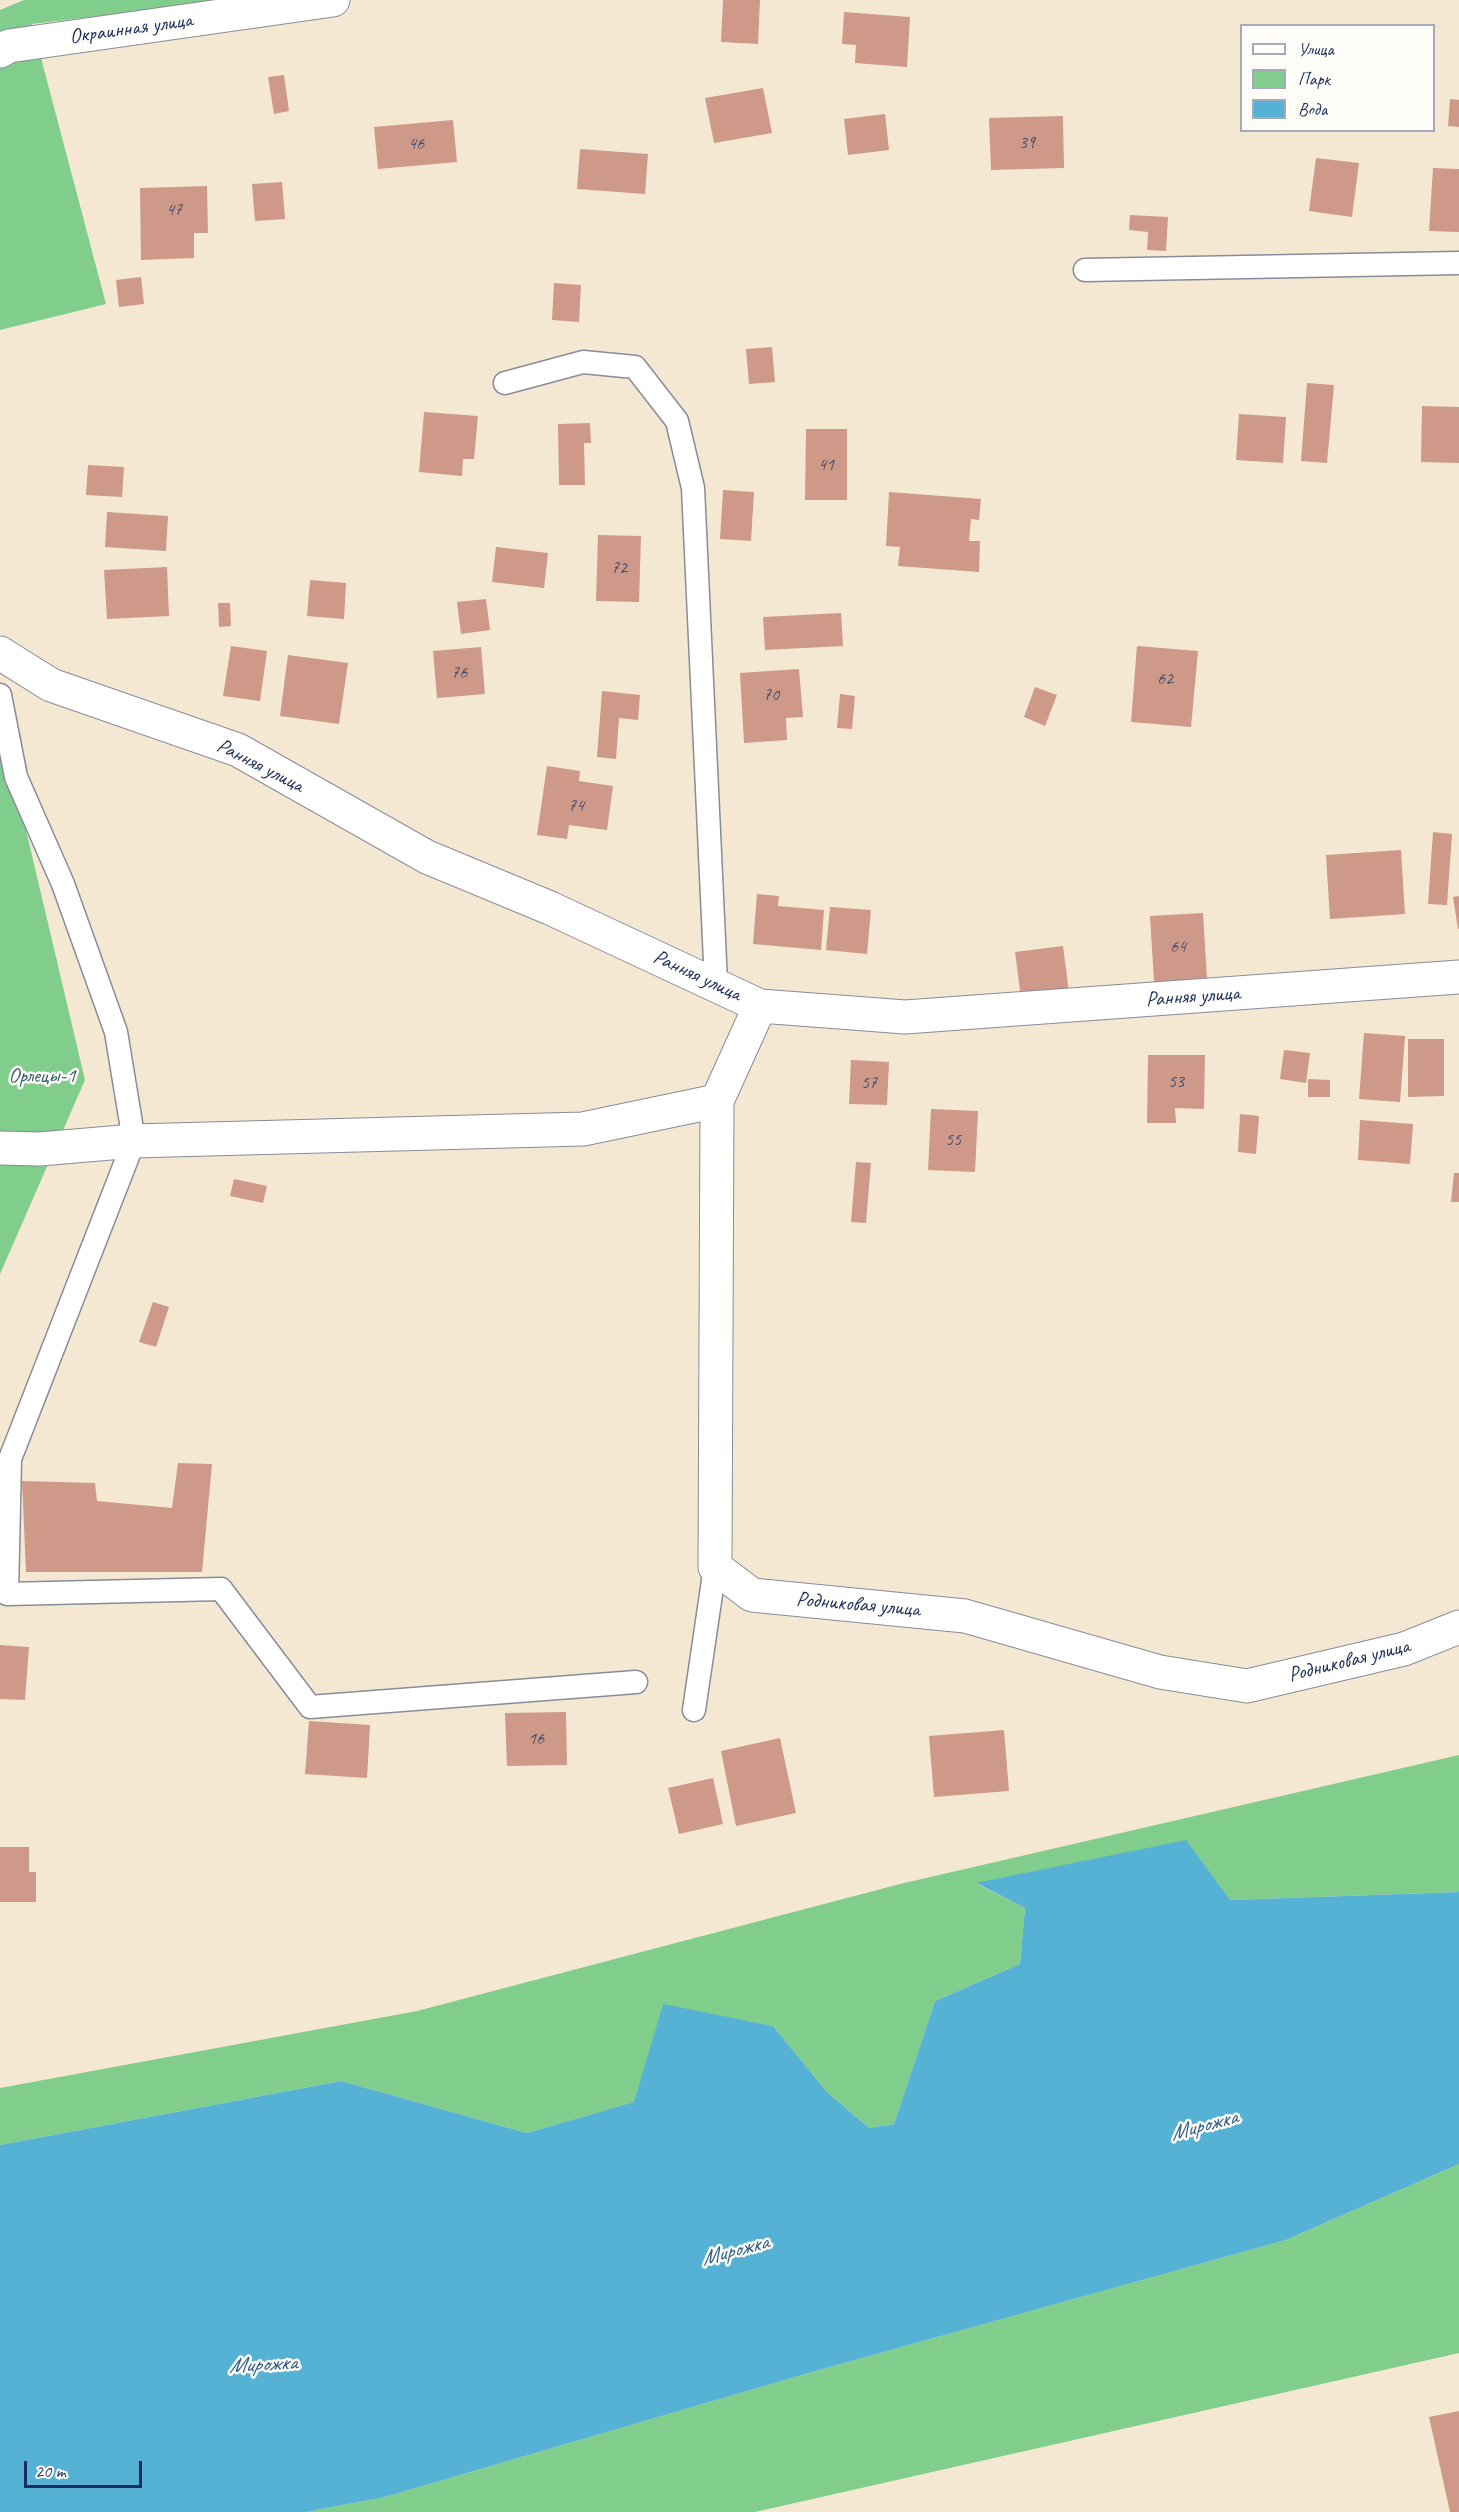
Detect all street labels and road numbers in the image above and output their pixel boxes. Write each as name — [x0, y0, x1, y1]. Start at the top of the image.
street label: Окраинная улица — [68, 8, 194, 50]
street label: Ранняя улица — [212, 733, 308, 799]
street label: Ранняя улица — [649, 945, 745, 1007]
street label: Ранняя улица — [1145, 981, 1241, 1013]
street label: Родниковая улица — [795, 1587, 921, 1623]
street label: Родниковая улица — [1286, 1634, 1412, 1688]

